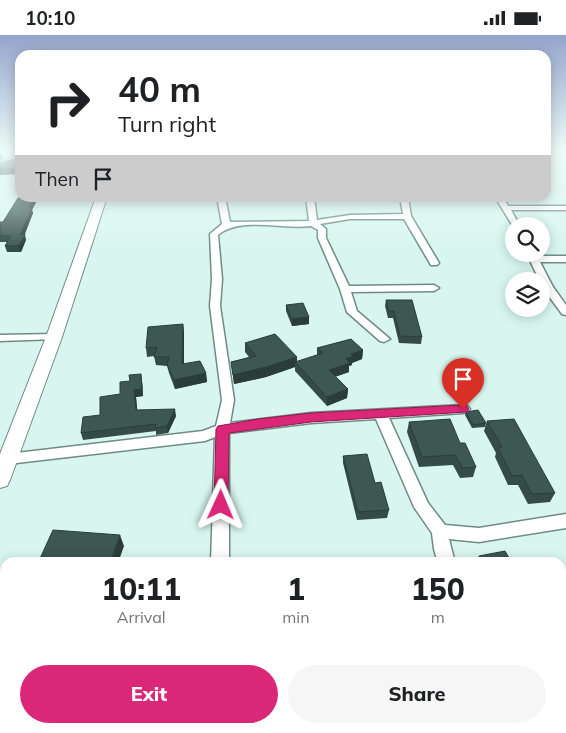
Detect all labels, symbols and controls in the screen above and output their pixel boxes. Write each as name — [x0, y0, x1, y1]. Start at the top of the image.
text: 10:10 — [25, 6, 75, 30]
text: 40 m — [118, 67, 201, 111]
icon: right — [35, 70, 100, 135]
text: Turn right — [118, 110, 216, 138]
icon: arrive — [89, 165, 117, 193]
text: Then — [35, 167, 79, 191]
map controls — [505, 217, 550, 317]
button: search — [505, 217, 550, 262]
button: layers — [505, 272, 550, 317]
pin — [442, 358, 484, 409]
icon: arrive — [449, 365, 477, 393]
position arrow — [194, 478, 246, 530]
text: 10:11 — [101, 570, 181, 608]
text: 1 — [287, 570, 305, 608]
text: 150 — [411, 570, 465, 608]
text: Arrival — [117, 607, 166, 627]
text: min — [282, 607, 310, 627]
text: m — [431, 607, 445, 627]
button: Exit — [20, 665, 278, 723]
button: Share — [288, 665, 546, 723]

